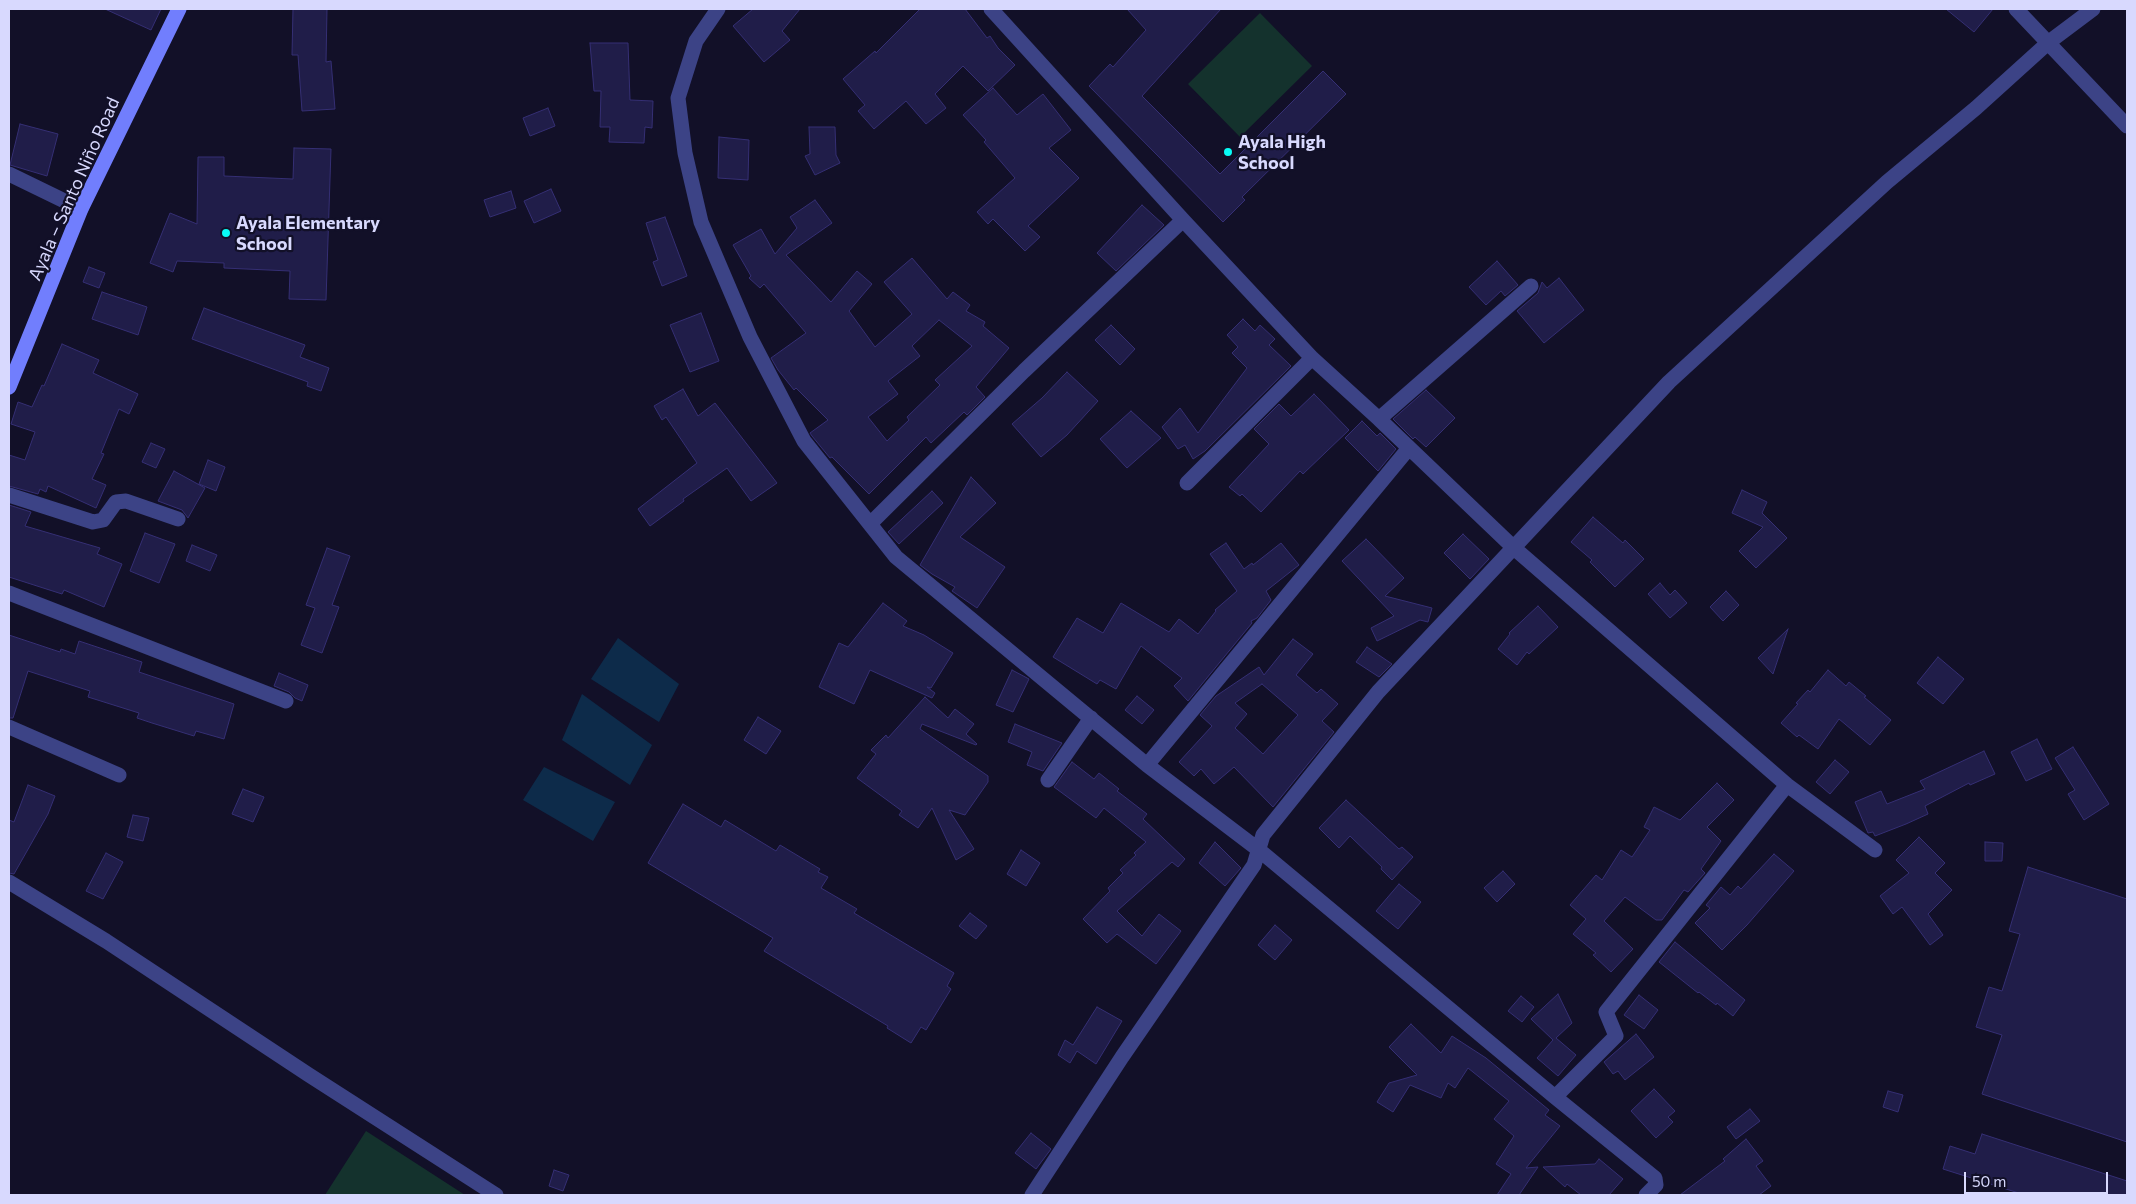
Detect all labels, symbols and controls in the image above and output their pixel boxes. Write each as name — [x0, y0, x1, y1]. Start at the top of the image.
street label: Ayala – Santo Niño Road — [24, 94, 124, 284]
place label: Ayala High School — [1238, 131, 1326, 173]
marker: Ayala High School — [1222, 146, 1234, 158]
place label: Ayala Elementary School — [236, 212, 380, 254]
marker: Ayala Elementary School — [220, 227, 232, 239]
scale bar — [1966, 1162, 2110, 1194]
text: 50 m — [1972, 1172, 2006, 1190]

